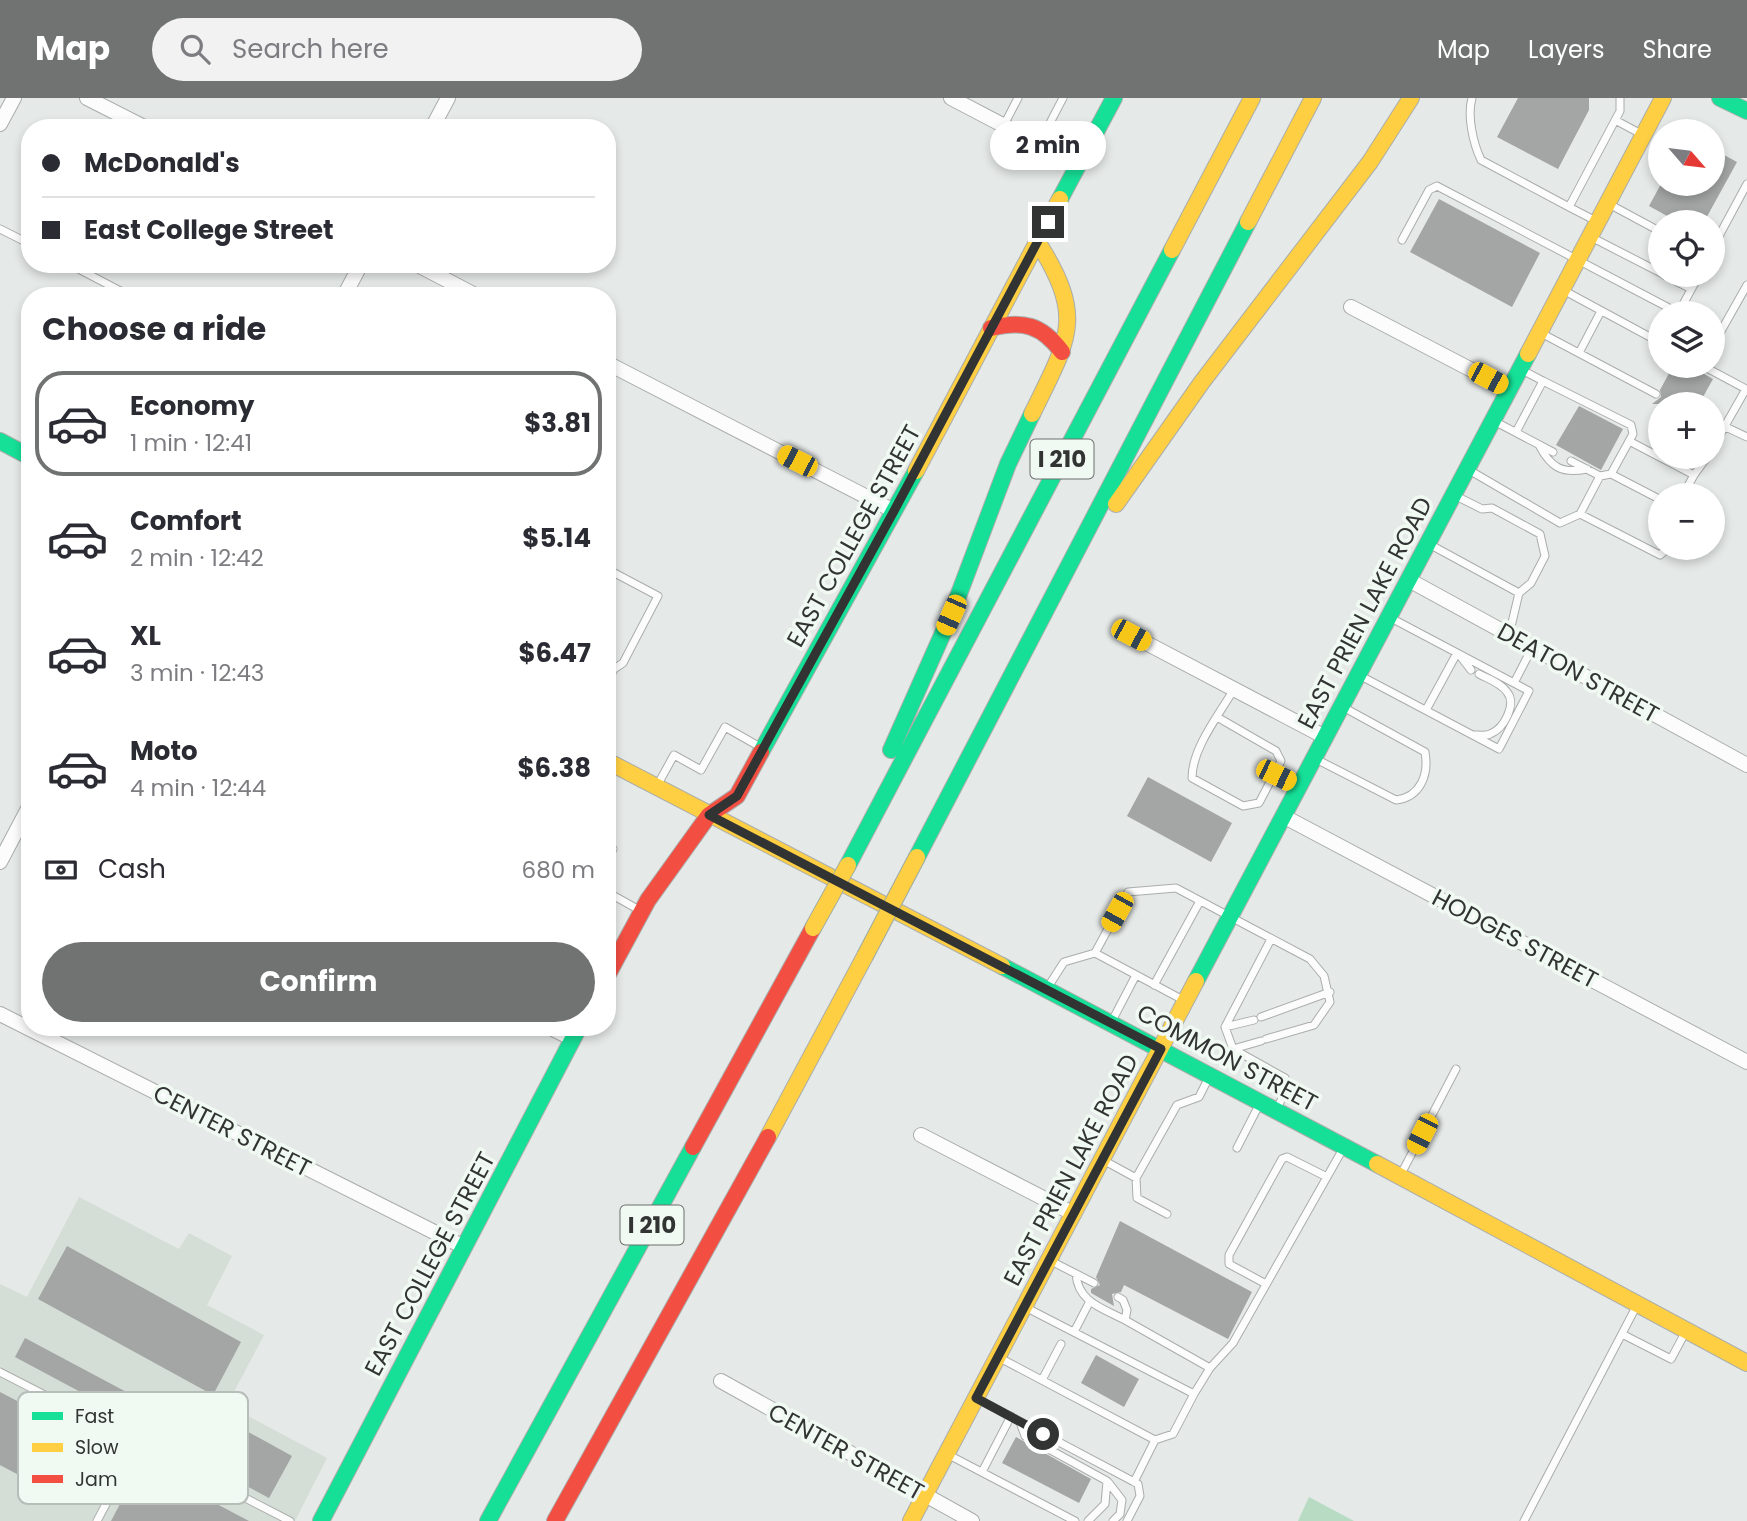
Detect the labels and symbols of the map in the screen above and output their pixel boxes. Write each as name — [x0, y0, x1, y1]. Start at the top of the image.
north arrow — [1648, 119, 1726, 196]
callout: 2 min — [990, 121, 1106, 170]
route end — [1032, 206, 1064, 238]
car — [1465, 359, 1512, 397]
street label: EAST COLLEGE STREET — [779, 419, 928, 653]
road number: I 210 — [1030, 440, 1094, 478]
car — [774, 442, 821, 480]
street label: EAST PRIEN LAKE ROAD — [1289, 491, 1440, 735]
car — [933, 592, 970, 638]
street label: DEATON STREET — [1492, 615, 1665, 731]
car — [1108, 616, 1155, 654]
car — [1253, 756, 1300, 794]
street label: HODGES STREET — [1427, 881, 1604, 996]
car — [1098, 889, 1137, 935]
street label: COMMON STREET — [1131, 996, 1323, 1119]
street label: EAST PRIEN LAKE ROAD — [995, 1048, 1146, 1292]
street label: CENTER STREET — [148, 1077, 317, 1185]
car — [1404, 1111, 1441, 1157]
street label: EAST COLLEGE STREET — [357, 1146, 503, 1381]
road number: I 210 — [620, 1206, 684, 1244]
legend — [18, 1392, 248, 1504]
street label: CENTER STREET — [762, 1395, 930, 1508]
text: Fast — [75, 1403, 114, 1430]
route start — [1027, 1418, 1059, 1450]
text: Slow — [75, 1434, 119, 1461]
text: Jam — [75, 1466, 117, 1493]

